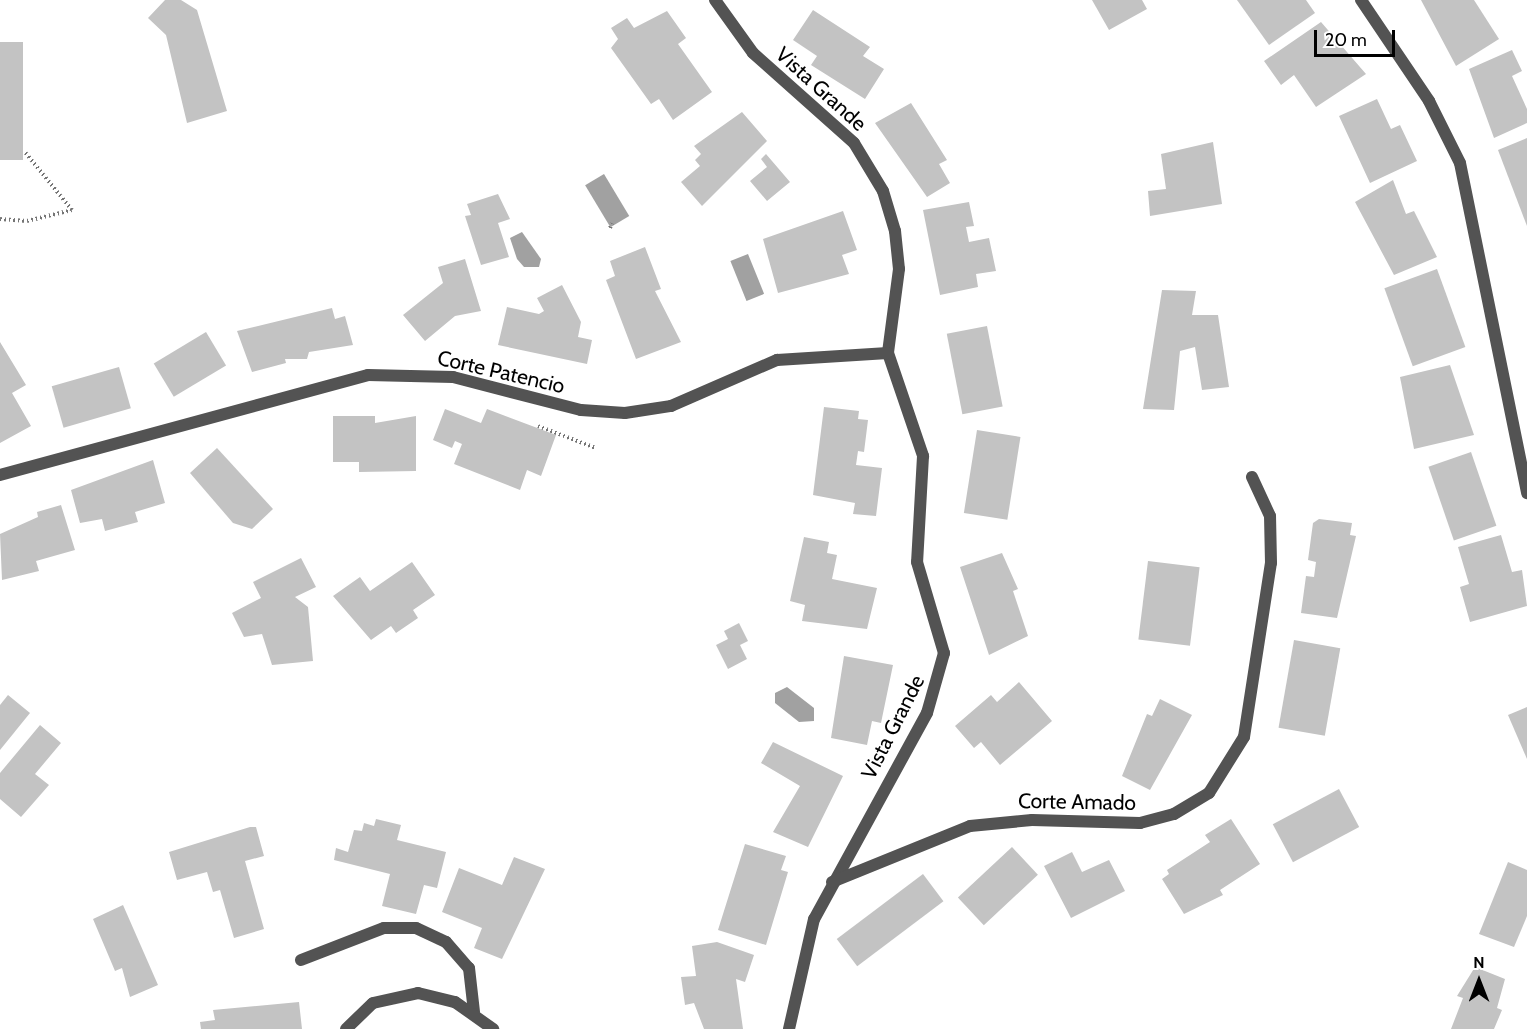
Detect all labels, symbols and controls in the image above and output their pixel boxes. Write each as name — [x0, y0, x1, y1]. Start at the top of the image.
scale bar — [1317, 18, 1398, 56]
text: 20 m — [1325, 29, 1367, 51]
street label: Vista Grande — [770, 42, 872, 136]
street label: Corte Patencio — [435, 345, 567, 399]
street label: Vista Grande — [856, 671, 930, 783]
street label: Corte Amado — [1018, 788, 1136, 816]
north arrow — [1449, 951, 1509, 1011]
text: N — [1473, 953, 1485, 972]

